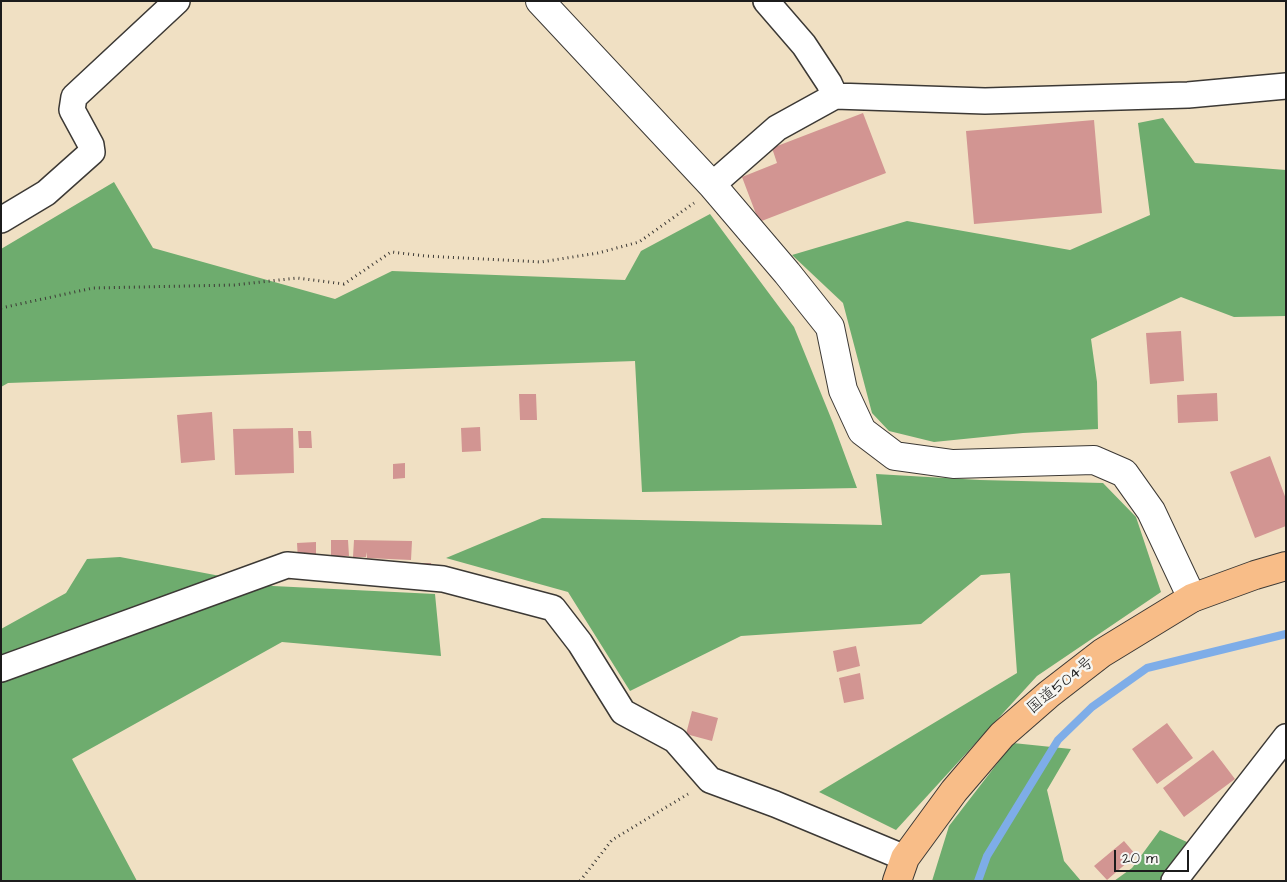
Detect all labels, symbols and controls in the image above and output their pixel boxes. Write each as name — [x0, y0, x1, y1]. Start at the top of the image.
street label: 国道504号 — [1024, 653, 1098, 719]
scale bar — [1117, 840, 1192, 872]
text: 20 m — [1122, 848, 1158, 869]

